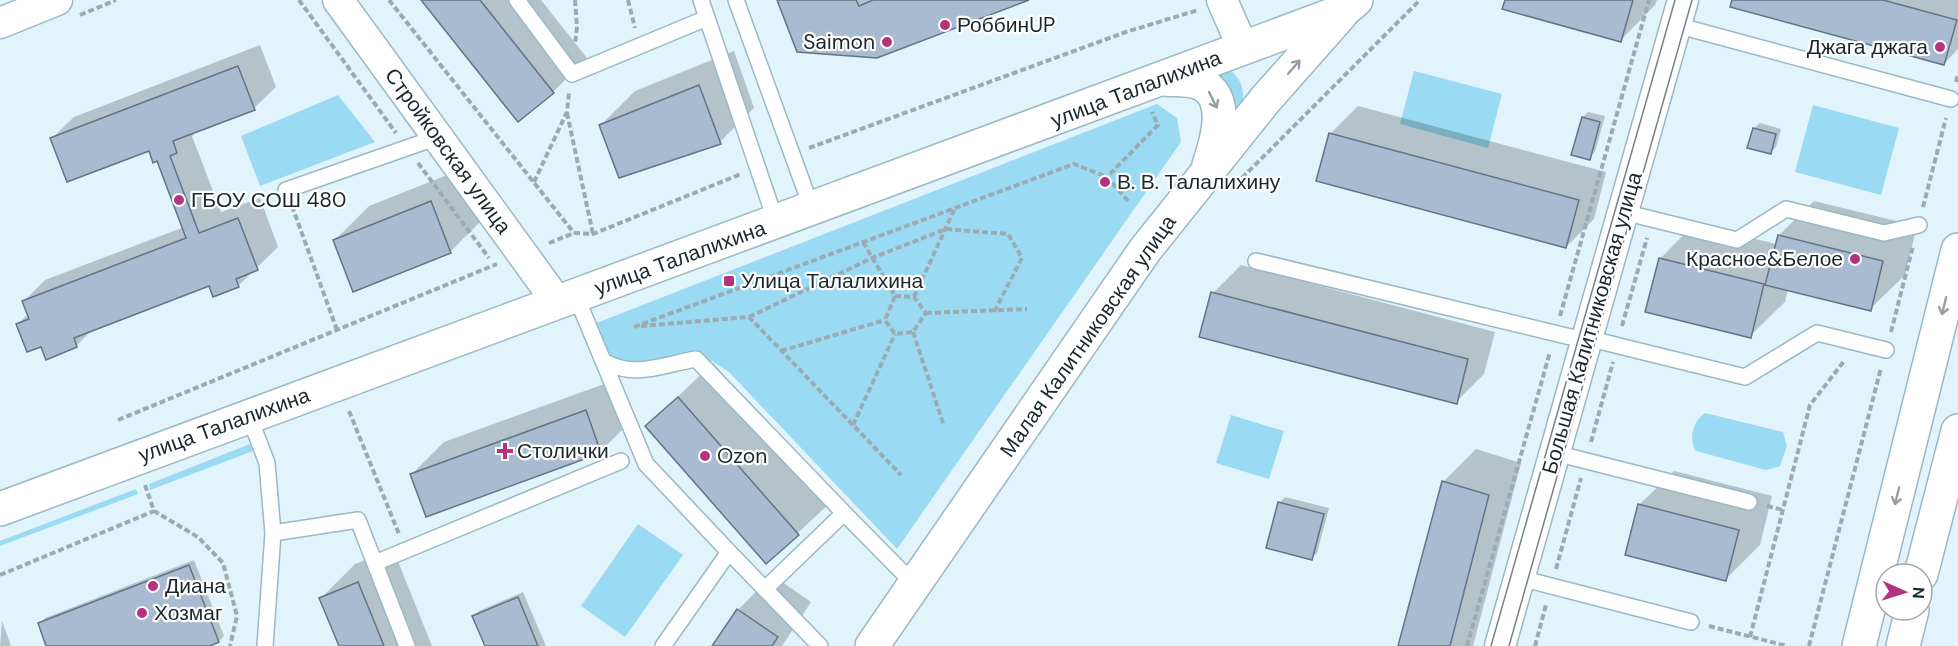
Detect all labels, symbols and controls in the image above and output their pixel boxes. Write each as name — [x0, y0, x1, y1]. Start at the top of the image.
place label: РоббинUP — [957, 11, 1055, 39]
marker: РоббинUP — [938, 18, 952, 32]
place label: Saimon — [803, 28, 875, 56]
place label: Джага джага — [1807, 33, 1928, 61]
marker: Saimon — [880, 35, 894, 49]
marker: Джага джага — [1933, 40, 1947, 54]
street label: улица Талалихина — [1047, 44, 1225, 134]
one-way arrow — [1287, 60, 1301, 75]
street label: Стройковская улица — [378, 63, 518, 240]
one-way arrow — [1208, 91, 1220, 109]
place label: В. В. Талалихину — [1117, 168, 1281, 196]
street label: Большая Калитниковская улица — [1535, 168, 1649, 477]
marker: В. В. Талалихину — [1098, 175, 1112, 189]
place label: ГБОУ СОШ 480 — [191, 186, 346, 214]
marker: ГБОУ СОШ 480 — [172, 193, 186, 207]
street label: Малая Калитниковская улица — [993, 209, 1183, 463]
street label: улица Талалихина — [590, 214, 770, 302]
place label: Красное&Белое — [1686, 245, 1843, 273]
marker: Красное&Белое — [1848, 252, 1862, 266]
place label: Улица Талалихина — [741, 267, 924, 295]
marker: Улица Талалихина — [722, 274, 736, 288]
one-way arrow — [1937, 297, 1949, 316]
street label: улица Талалихина — [134, 381, 314, 469]
place label: Столички — [517, 437, 609, 465]
place label: Ozon — [717, 442, 767, 470]
marker: Столички — [498, 444, 512, 458]
marker: Ozon — [698, 449, 712, 463]
one-way arrow — [1890, 486, 1902, 505]
north arrow — [1874, 562, 1934, 622]
place label: Диана — [165, 572, 226, 600]
marker: Диана — [146, 579, 160, 593]
text: N — [1908, 586, 1929, 599]
place label: Хозмаг — [154, 599, 223, 627]
marker: Хозмаг — [135, 606, 149, 620]

